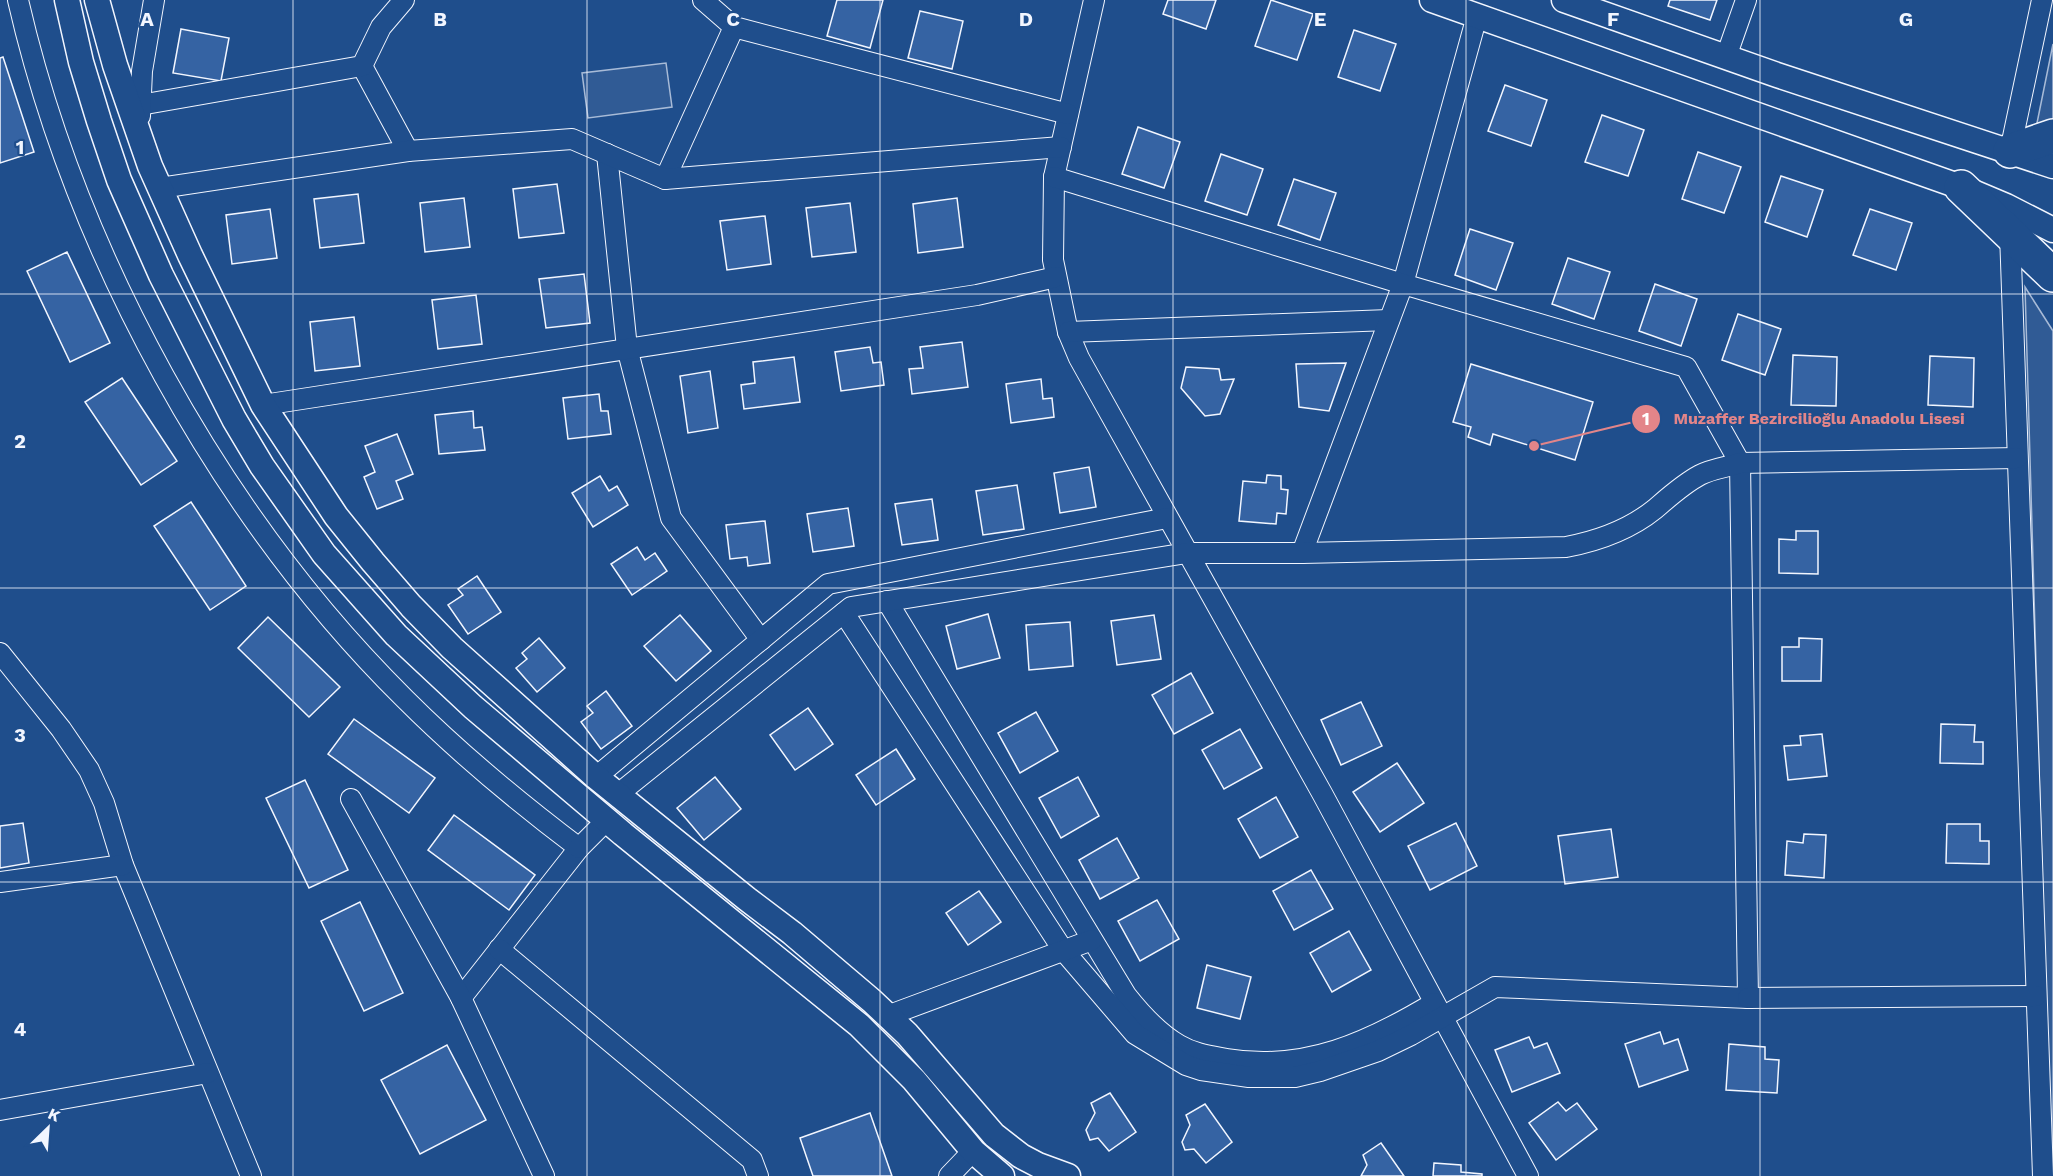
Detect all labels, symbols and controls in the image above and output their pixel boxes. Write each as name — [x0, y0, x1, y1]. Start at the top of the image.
text: A — [140, 7, 154, 31]
text: B — [433, 7, 447, 31]
text: C — [726, 7, 740, 31]
text: D — [1019, 7, 1033, 31]
text: E — [1314, 7, 1326, 31]
text: F — [1607, 7, 1619, 31]
text: G — [1899, 7, 1913, 31]
text: 1 — [16, 135, 24, 159]
callout: Muzaffer Bezircilioğlu Anadolu Lisesi — [1631, 402, 1977, 436]
text: 1 — [1642, 408, 1650, 429]
text: Muzaffer Bezircilioğlu Anadolu Lisesi — [1673, 409, 1965, 428]
text: 2 — [14, 429, 26, 453]
text: 3 — [14, 723, 26, 747]
text: 4 — [14, 1017, 27, 1041]
north arrow — [18, 1098, 78, 1158]
text: K — [45, 1104, 63, 1126]

